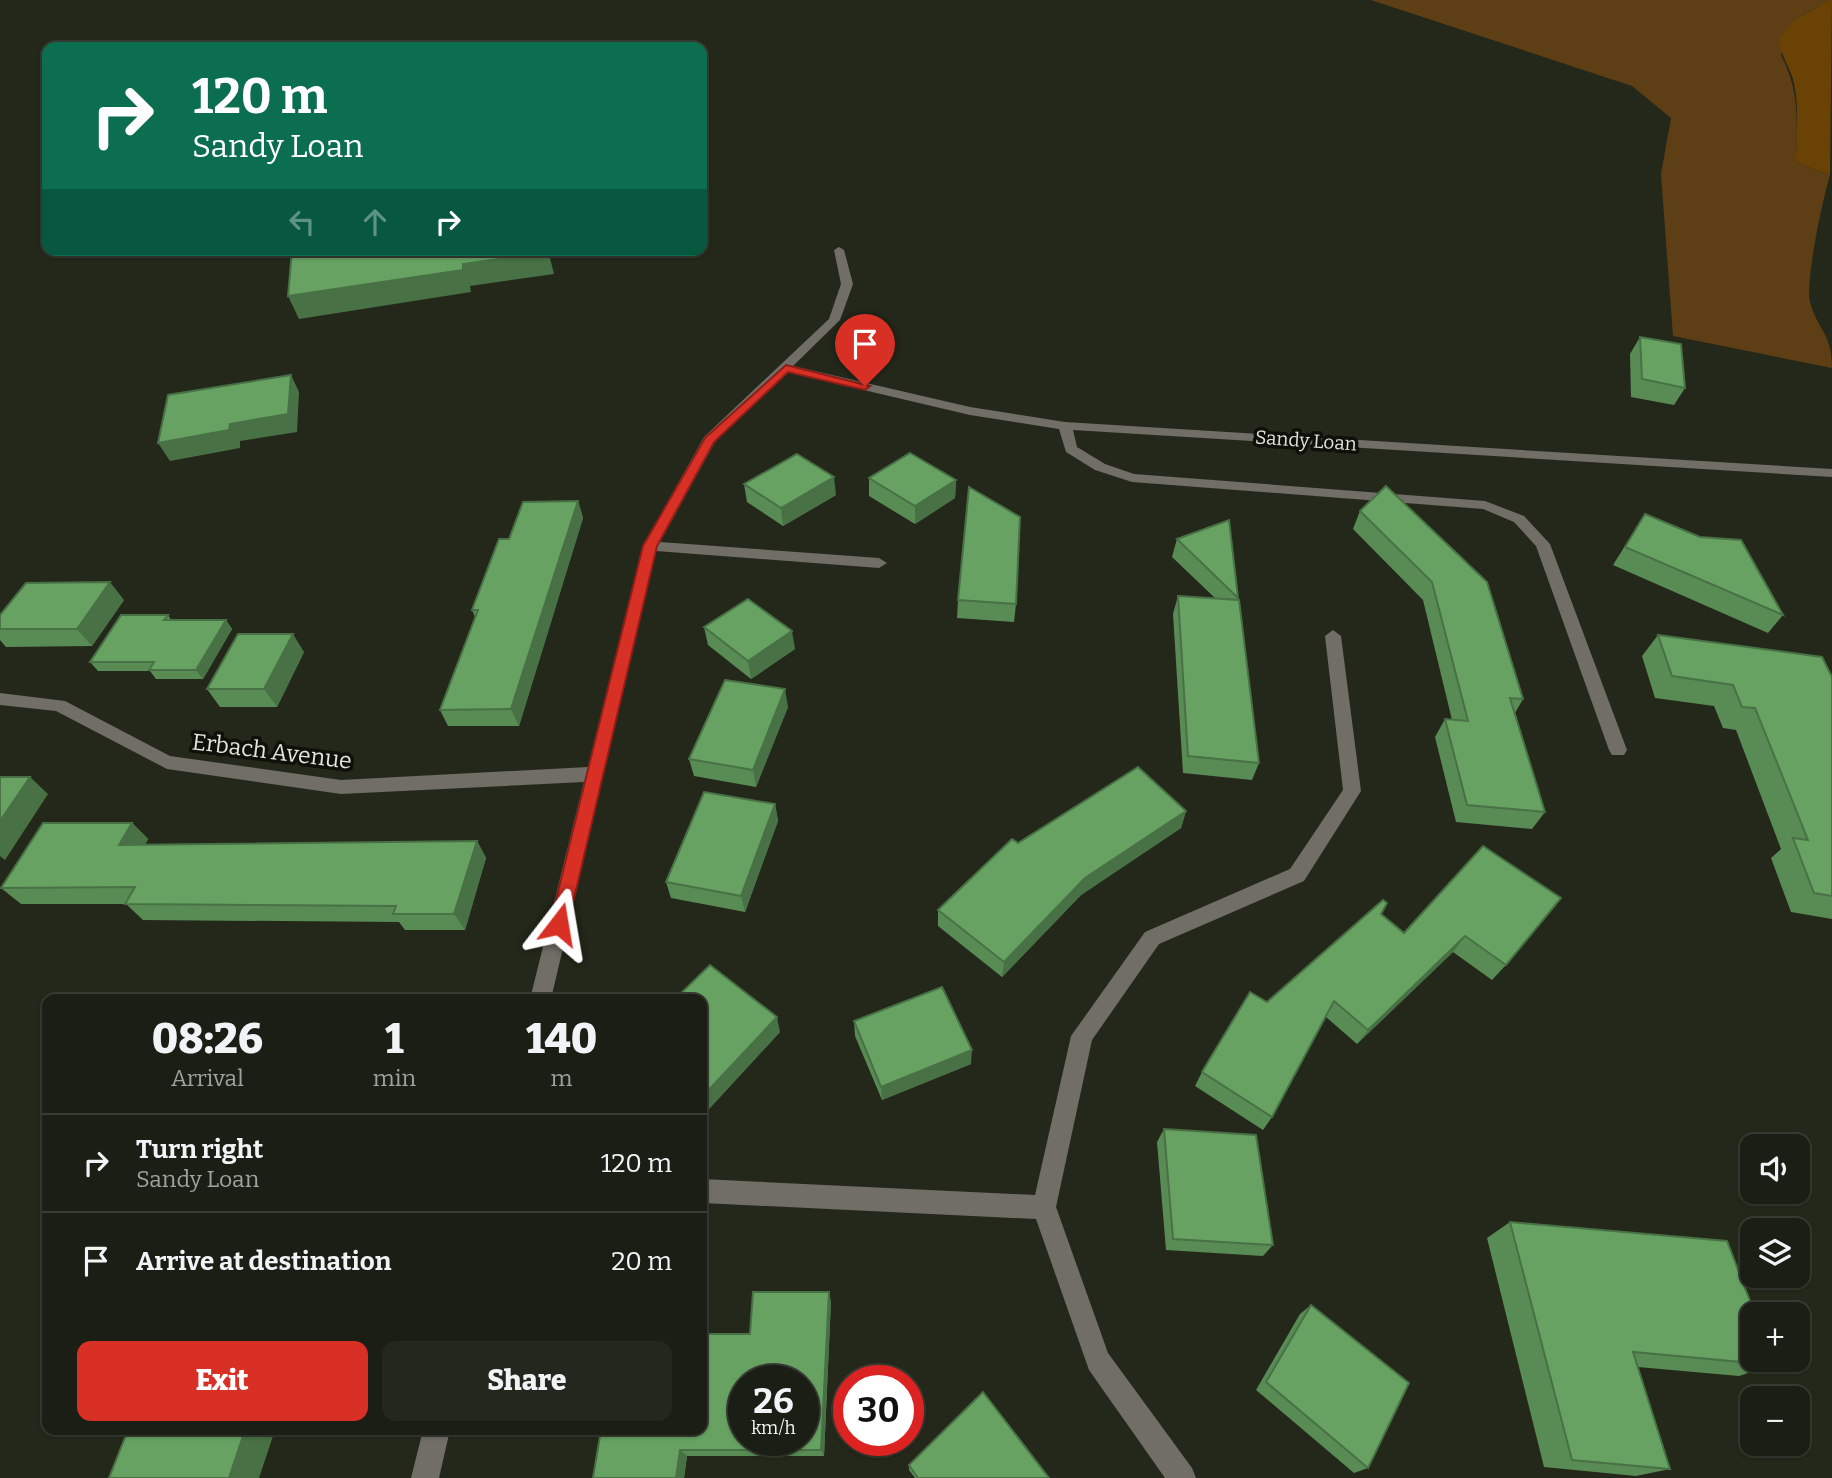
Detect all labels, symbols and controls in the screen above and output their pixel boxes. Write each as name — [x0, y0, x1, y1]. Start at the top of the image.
text: 120 m — [192, 67, 327, 126]
icon: right — [77, 70, 168, 161]
text: Sandy Loan — [192, 127, 363, 165]
icon: left — [283, 203, 321, 241]
icon: ahead — [356, 203, 394, 241]
icon: right — [429, 203, 467, 241]
pin — [835, 314, 895, 386]
icon: arrive — [846, 325, 884, 363]
street label: Sandy Loan — [1254, 425, 1358, 456]
street label: Erbach Avenue — [190, 727, 354, 775]
position arrow — [522, 887, 596, 961]
text: 08:26 — [152, 1014, 263, 1064]
text: 1 — [385, 1014, 404, 1064]
text: 140 — [526, 1014, 597, 1064]
text: Arrival — [171, 1064, 244, 1092]
text: min — [373, 1064, 416, 1092]
text: m — [551, 1064, 573, 1092]
text: Turn right — [136, 1134, 263, 1165]
map controls — [1740, 1134, 1810, 1456]
button: sound — [1740, 1134, 1810, 1204]
icon: right — [77, 1144, 115, 1182]
text: 120 m — [601, 1148, 672, 1179]
text: Sandy Loan — [136, 1165, 259, 1193]
button: layers — [1740, 1218, 1810, 1288]
icon: arrive — [77, 1242, 115, 1280]
text: Arrive at destination — [136, 1246, 391, 1277]
text: 20 m — [611, 1246, 672, 1277]
button: + — [1740, 1302, 1810, 1372]
button: Exit — [77, 1341, 368, 1421]
button: Share — [382, 1341, 672, 1421]
speed limit sign: 30 — [833, 1365, 924, 1456]
text: 26 — [753, 1380, 794, 1422]
button: − — [1740, 1386, 1810, 1456]
text: km/h — [751, 1417, 796, 1439]

